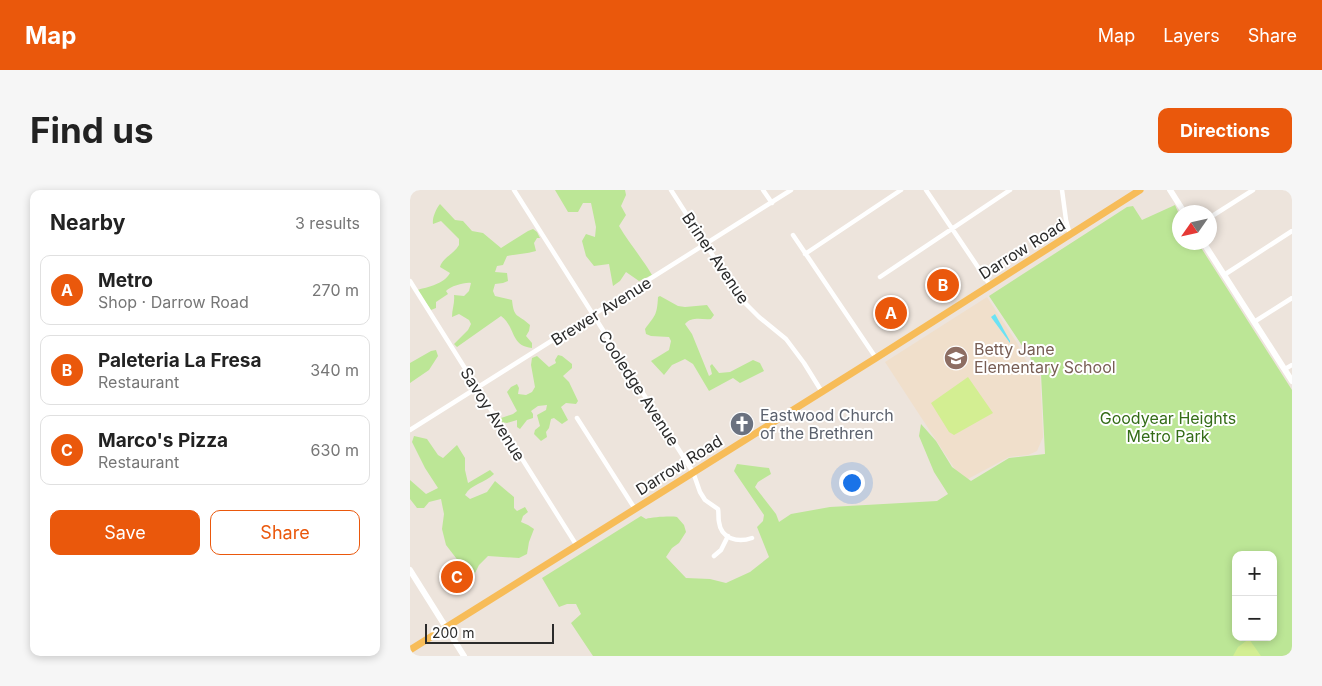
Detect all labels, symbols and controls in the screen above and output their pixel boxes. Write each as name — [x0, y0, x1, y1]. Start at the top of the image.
text: Map — [25, 21, 76, 50]
text: Map — [1098, 25, 1135, 46]
text: Layers — [1163, 25, 1220, 46]
text: Share — [1248, 25, 1297, 46]
button: Directions — [1158, 108, 1292, 153]
text: Find us — [30, 109, 154, 151]
north arrow — [1172, 205, 1217, 250]
street label: Briner Avenue — [678, 208, 754, 308]
text: Nearby — [50, 210, 125, 235]
text: 3 results — [295, 213, 360, 233]
street label: Darrow Road — [975, 215, 1069, 283]
pin: B — [927, 266, 959, 304]
text: Metro — [98, 269, 153, 292]
street label: Brewer Avenue — [547, 272, 655, 350]
text: A — [61, 280, 73, 300]
text: 270 m — [312, 280, 359, 300]
text: Shop · Darrow Road — [98, 292, 249, 312]
pin: A — [875, 294, 907, 332]
street label: Cooledge Avenue — [594, 326, 684, 450]
place label: Betty Jane Elementary School — [974, 339, 1116, 377]
school or university icon: Betty Jane Elementary School — [943, 345, 969, 371]
text: Paleteria La Fresa — [98, 349, 262, 372]
text: B — [62, 360, 72, 380]
text: 340 m — [310, 360, 359, 380]
street label: Savoy Avenue — [456, 363, 530, 465]
text: Restaurant — [98, 372, 179, 392]
place label: Eastwood Church of the Brethren — [760, 405, 894, 443]
park label: Goodyear Heights Metro Park — [1100, 408, 1236, 446]
church icon: Eastwood Church of the Brethren — [729, 411, 755, 437]
text: Marco's Pizza — [98, 429, 228, 452]
street label: Darrow Road — [632, 431, 726, 499]
text: C — [61, 440, 73, 460]
text: 630 m — [311, 440, 359, 460]
text: Restaurant — [98, 452, 179, 472]
your location — [839, 470, 865, 496]
button: Save — [50, 510, 200, 555]
button: Share — [210, 510, 360, 555]
map controls — [1232, 551, 1277, 641]
button: + — [1232, 551, 1277, 596]
pin: C — [441, 558, 473, 596]
button: − — [1232, 596, 1277, 641]
scale bar — [425, 621, 554, 644]
text: 200 m — [432, 624, 474, 641]

